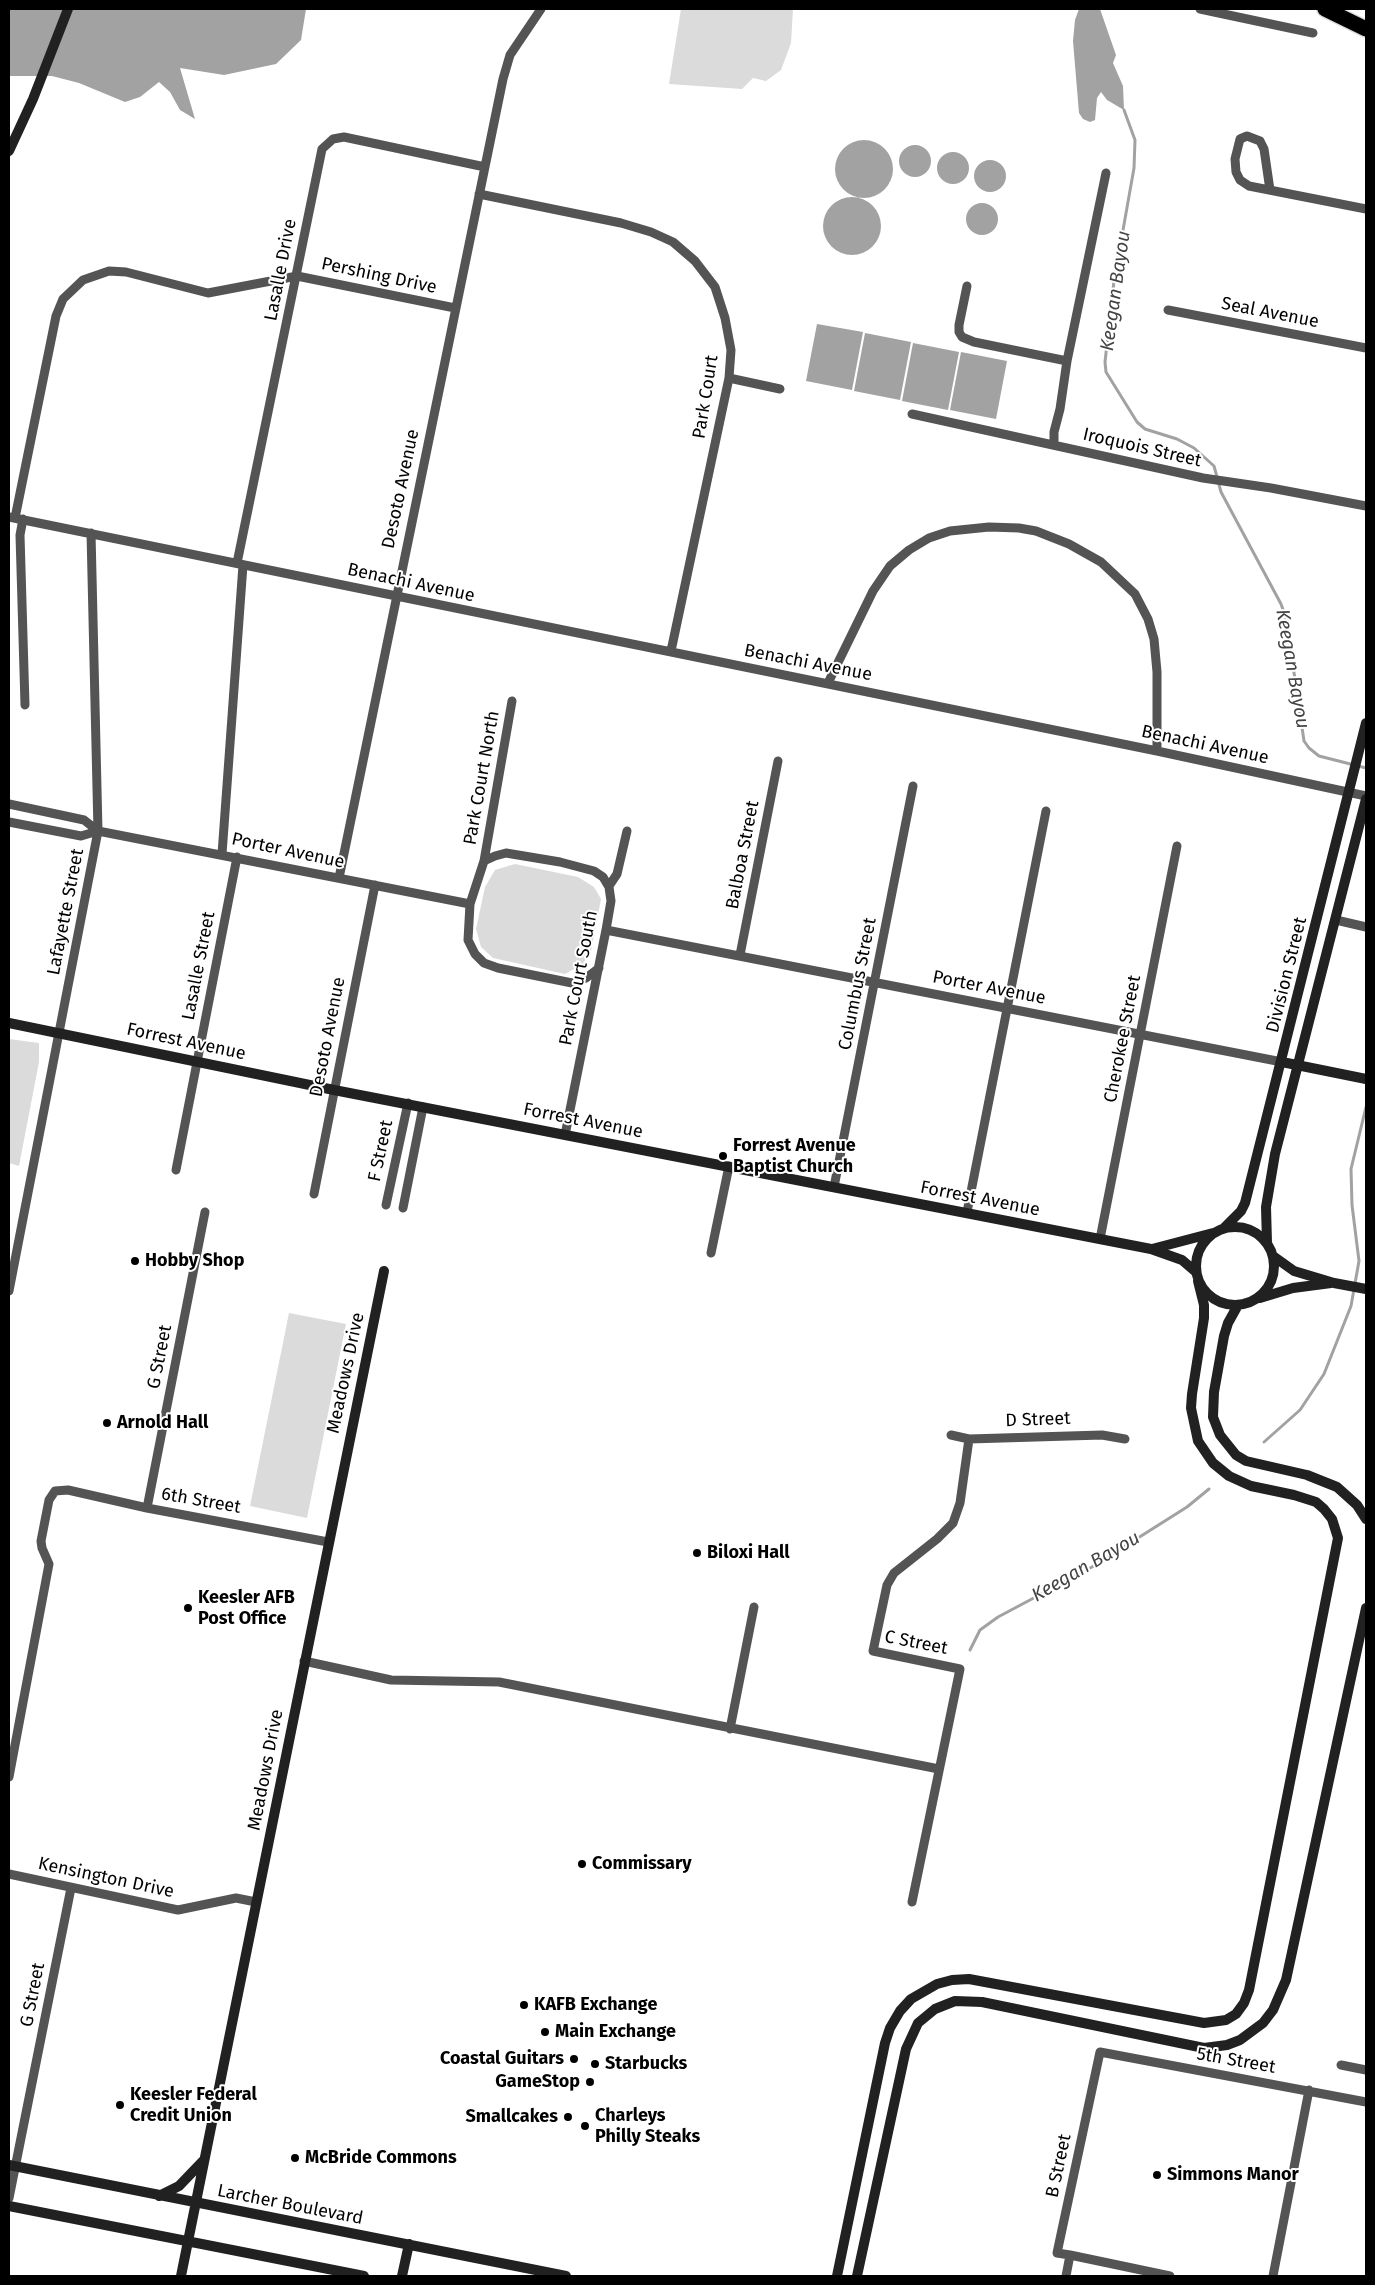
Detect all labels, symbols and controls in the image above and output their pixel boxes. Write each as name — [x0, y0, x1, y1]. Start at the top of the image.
street label: Lasalle Drive — [261, 217, 301, 323]
water label: Keegan Bayou — [1096, 229, 1136, 353]
street label: Pershing Drive — [319, 253, 439, 299]
street label: Seal Avenue — [1219, 293, 1321, 333]
street label: Park Court — [689, 354, 723, 440]
street label: Iroquois Street — [1081, 424, 1203, 472]
street label: Desoto Avenue — [378, 427, 424, 551]
street label: Benachi Avenue — [345, 559, 477, 607]
water label: Keegan Bayou — [1270, 607, 1314, 731]
street label: Benachi Avenue — [742, 640, 874, 686]
street label: Park Court North — [460, 709, 504, 847]
street label: Benachi Avenue — [1139, 721, 1271, 769]
street label: Balboa Street — [722, 799, 764, 911]
street label: Porter Avenue — [230, 828, 346, 874]
street label: Lafayette Street — [43, 847, 89, 977]
street label: Park Court South — [555, 909, 603, 1047]
street label: Lasalle Street — [178, 910, 220, 1022]
street label: Division Street — [1262, 915, 1312, 1035]
street label: Columbus Street — [835, 916, 881, 1052]
street label: Porter Avenue — [931, 966, 1047, 1010]
street label: Cherokee Street — [1100, 973, 1146, 1105]
street label: Desoto Avenue — [306, 975, 350, 1099]
street label: Forrest Avenue — [124, 1019, 248, 1065]
street label: Forrest Avenue — [521, 1099, 645, 1143]
street label: F Street — [364, 1118, 398, 1184]
place label: Forrest Avenue Baptist Church — [733, 1135, 856, 1178]
marker: Forrest Avenue Baptist Church — [717, 1150, 729, 1162]
street label: Forrest Avenue — [918, 1177, 1042, 1221]
place label: Hobby Shop — [145, 1250, 244, 1272]
marker: Hobby Shop — [129, 1255, 141, 1267]
street label: Meadows Drive — [323, 1311, 369, 1435]
street label: G Street — [143, 1323, 177, 1391]
street label: D Street — [1005, 1408, 1071, 1432]
place label: Arnold Hall — [117, 1412, 208, 1434]
marker: Arnold Hall — [101, 1417, 113, 1429]
street label: 6th Street — [160, 1483, 242, 1519]
water label: Keegan Bayou — [1028, 1527, 1144, 1607]
place label: Biloxi Hall — [707, 1542, 790, 1564]
marker: Biloxi Hall — [691, 1547, 703, 1559]
place label: Keesler AFB Post Office — [198, 1587, 295, 1630]
marker: Keesler AFB Post Office — [182, 1602, 194, 1614]
street label: C Street — [883, 1626, 949, 1660]
street label: Meadows Drive — [244, 1708, 288, 1832]
street label: Kensington Drive — [36, 1853, 176, 1903]
place label: Commissary — [592, 1853, 691, 1875]
marker: Commissary — [576, 1858, 588, 1870]
street label: G Street — [16, 1961, 50, 2029]
place label: KAFB Exchange — [534, 1994, 657, 2016]
marker: KAFB Exchange — [518, 1999, 530, 2011]
place label: Main Exchange — [555, 2021, 676, 2043]
marker: Main Exchange — [539, 2026, 551, 2038]
street label: 5th Street — [1195, 2043, 1277, 2079]
place label: Coastal Guitars — [440, 2048, 564, 2070]
marker: Coastal Guitars — [568, 2053, 580, 2065]
place label: Starbucks — [605, 2053, 687, 2075]
marker: Starbucks — [589, 2058, 601, 2070]
place label: GameStop — [495, 2071, 580, 2093]
marker: GameStop — [584, 2076, 596, 2088]
place label: Keesler Federal Credit Union — [130, 2084, 257, 2126]
marker: Keesler Federal Credit Union — [114, 2099, 126, 2111]
place label: Charleys Philly Steaks — [595, 2105, 700, 2148]
place label: Smallcakes — [466, 2106, 558, 2128]
marker: Smallcakes — [562, 2111, 574, 2123]
marker: Charleys Philly Steaks — [579, 2120, 591, 2132]
street label: B Street — [1042, 2132, 1076, 2200]
place label: McBride Commons — [305, 2147, 457, 2169]
marker: McBride Commons — [289, 2152, 301, 2164]
place label: Simmons Manor — [1167, 2164, 1299, 2186]
marker: Simmons Manor — [1151, 2169, 1163, 2181]
street label: Larcher Boulevard — [215, 2180, 365, 2230]

